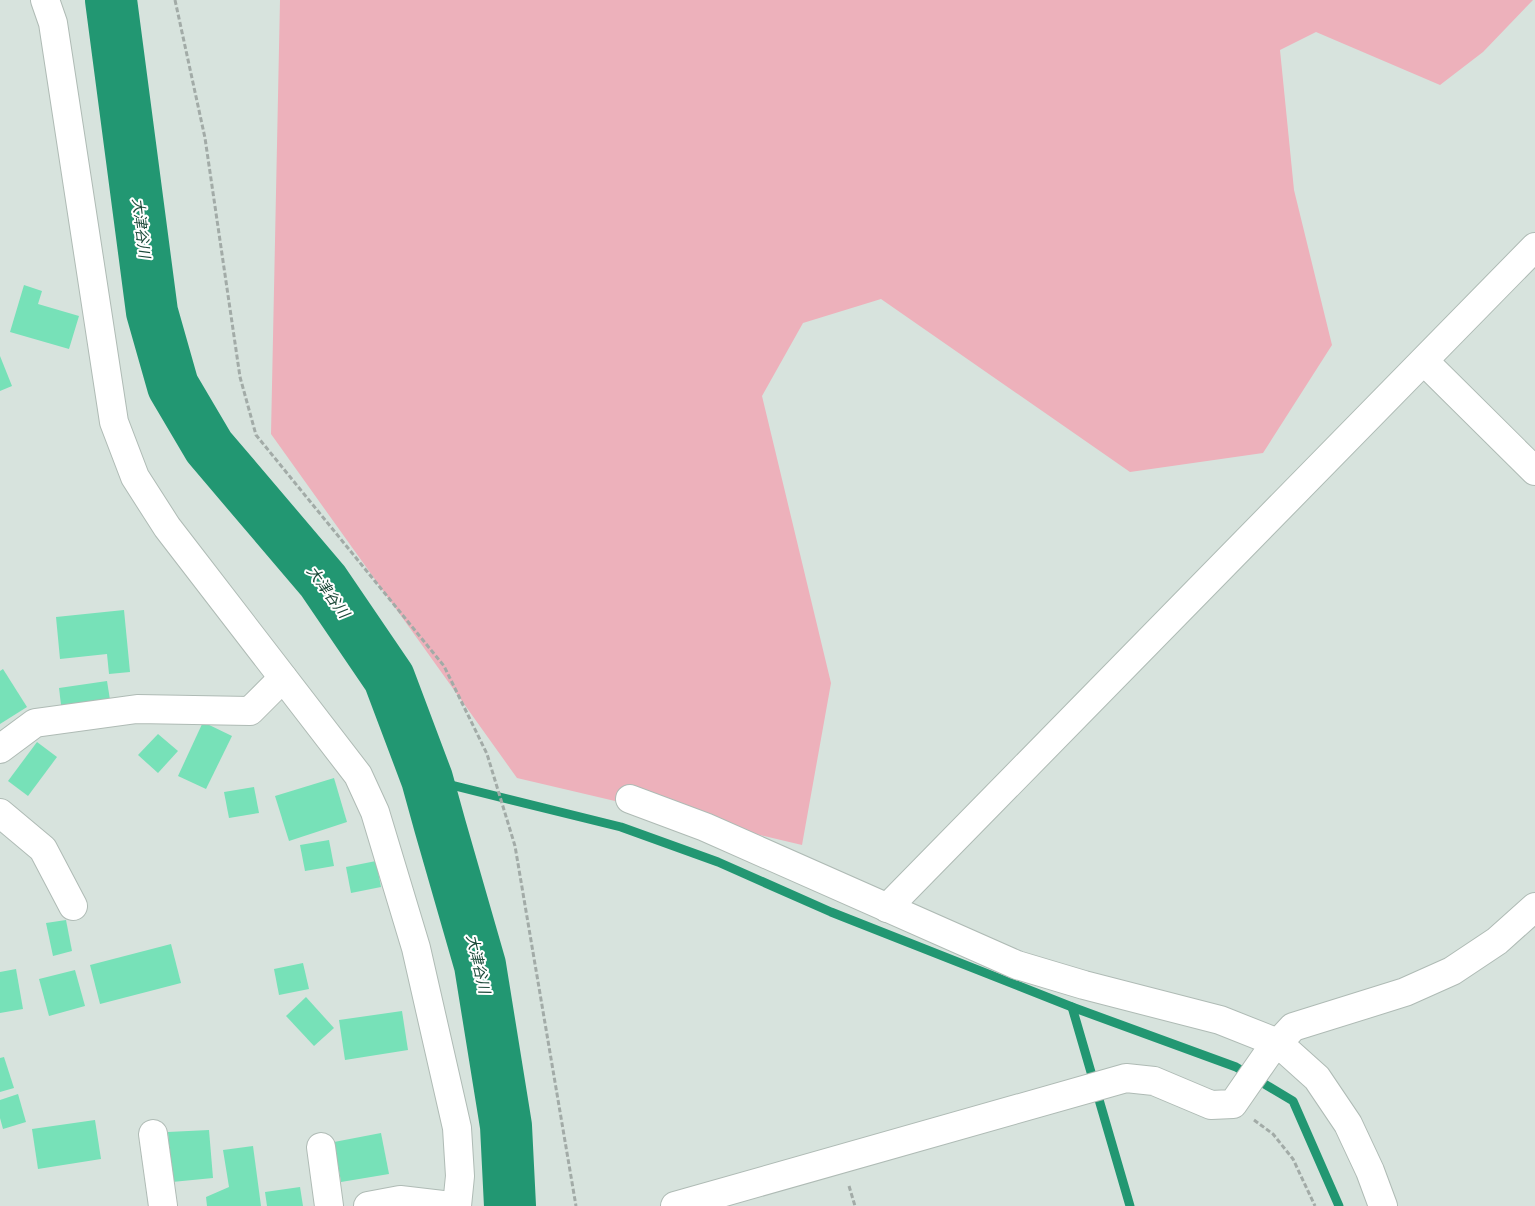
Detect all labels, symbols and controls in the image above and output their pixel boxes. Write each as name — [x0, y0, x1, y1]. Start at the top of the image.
water label: 大津谷川 — [128, 197, 155, 261]
water label: 大津谷川 — [303, 562, 355, 623]
water label: 大津谷川 — [462, 933, 495, 997]

